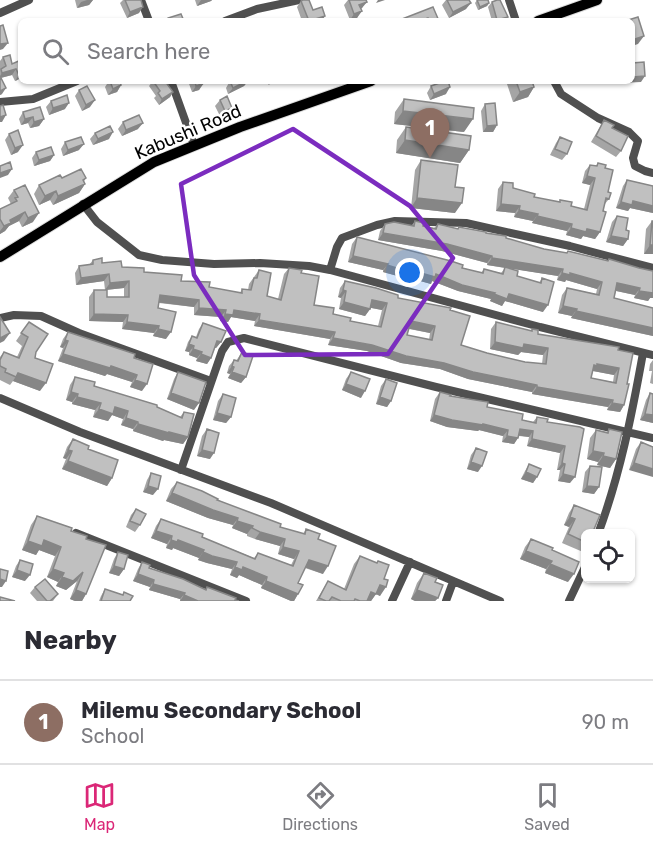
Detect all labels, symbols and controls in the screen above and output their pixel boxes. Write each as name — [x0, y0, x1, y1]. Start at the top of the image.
search box — [18, 18, 635, 84]
icon: search — [39, 35, 72, 68]
text: Search here — [87, 38, 210, 65]
street label: Kabushi Road — [131, 100, 245, 164]
pin: 1 — [410, 108, 450, 158]
your location — [395, 258, 424, 287]
map controls — [581, 529, 635, 583]
button: locate — [581, 529, 635, 583]
text: Nearby — [24, 625, 117, 656]
text: Milemu Secondary School — [81, 697, 361, 724]
text: 1 — [39, 710, 48, 734]
text: 90 m — [582, 710, 629, 734]
text: School — [81, 724, 144, 748]
tab: Map — [83, 779, 116, 834]
tab: Directions — [282, 779, 358, 834]
tab: Saved — [524, 779, 570, 834]

